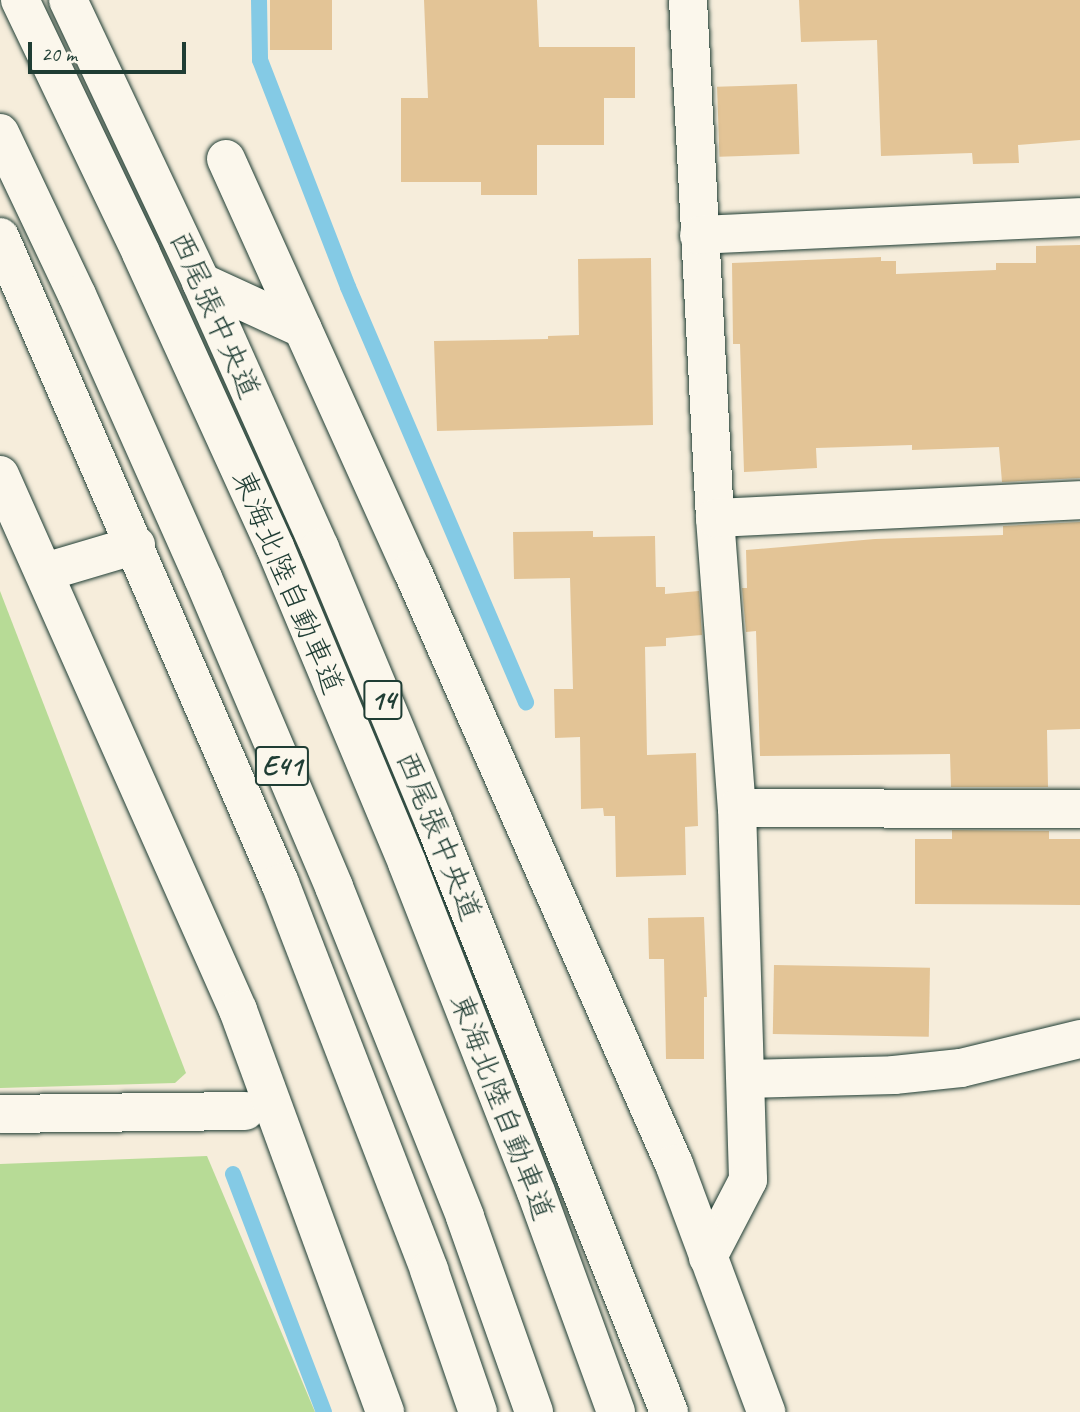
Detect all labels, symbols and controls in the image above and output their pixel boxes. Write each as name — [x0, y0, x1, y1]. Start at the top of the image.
scale bar — [32, 28, 189, 72]
text: 20 m — [41, 41, 77, 67]
street label: 西尾張中央道 — [162, 225, 268, 405]
street label: 東海北陸自動車道 — [225, 465, 351, 699]
road number: 14 — [362, 676, 404, 724]
road number: E41 — [254, 742, 310, 790]
street label: 西尾張中央道 — [389, 746, 489, 926]
street label: 東海北陸自動車道 — [442, 989, 562, 1225]

